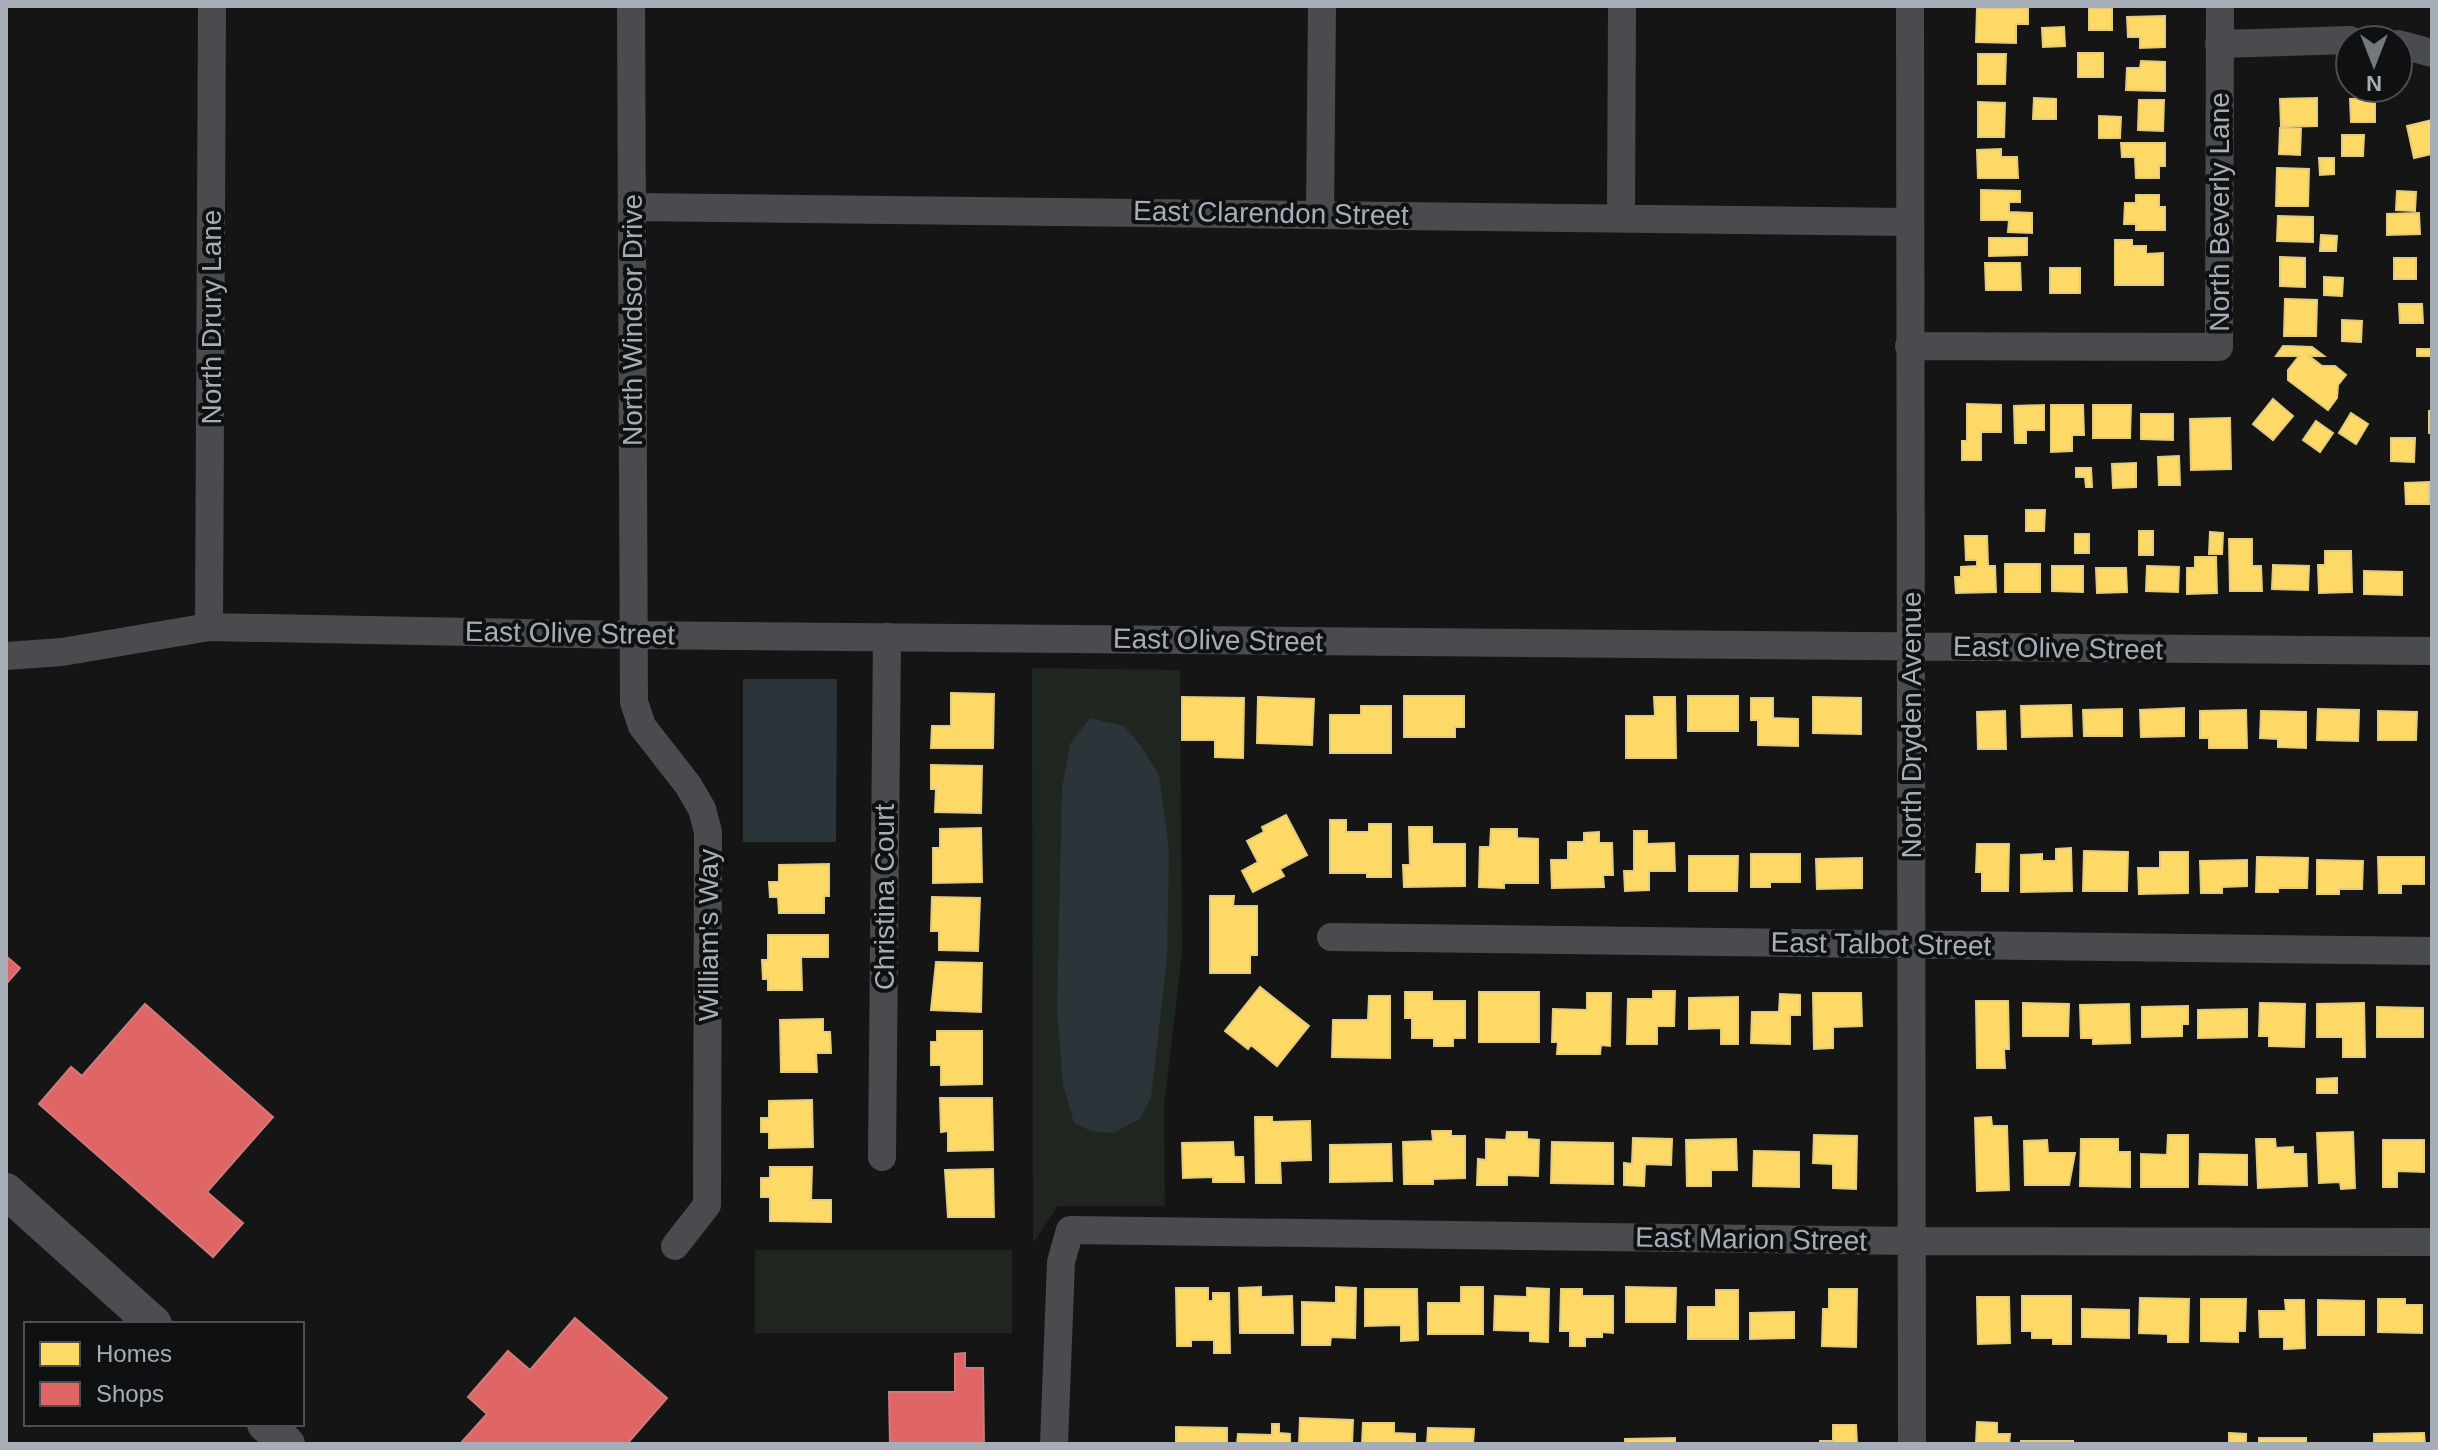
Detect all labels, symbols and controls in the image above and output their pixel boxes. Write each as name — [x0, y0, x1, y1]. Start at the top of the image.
north arrow — [2334, 24, 2414, 104]
text: N — [2366, 71, 2382, 96]
street label: North Beverly Lane — [2204, 92, 2235, 332]
street label: North Windsor Drive — [617, 194, 648, 446]
street label: East Clarendon Street — [1133, 195, 1409, 231]
street label: North Drury Lane — [196, 210, 227, 424]
street label: North Dryden Avenue — [1896, 591, 1927, 859]
street label: East Olive Street — [465, 616, 676, 650]
street label: East Olive Street — [1113, 623, 1324, 657]
street label: East Olive Street — [1953, 631, 2164, 665]
street label: Christina Court — [869, 803, 900, 990]
street label: William's Way — [693, 849, 724, 1021]
street label: East Talbot Street — [1770, 927, 1992, 961]
street label: East Marion Street — [1635, 1221, 1867, 1257]
legend — [24, 1322, 304, 1426]
text: Homes — [96, 1340, 172, 1367]
text: Shops — [96, 1380, 164, 1407]

